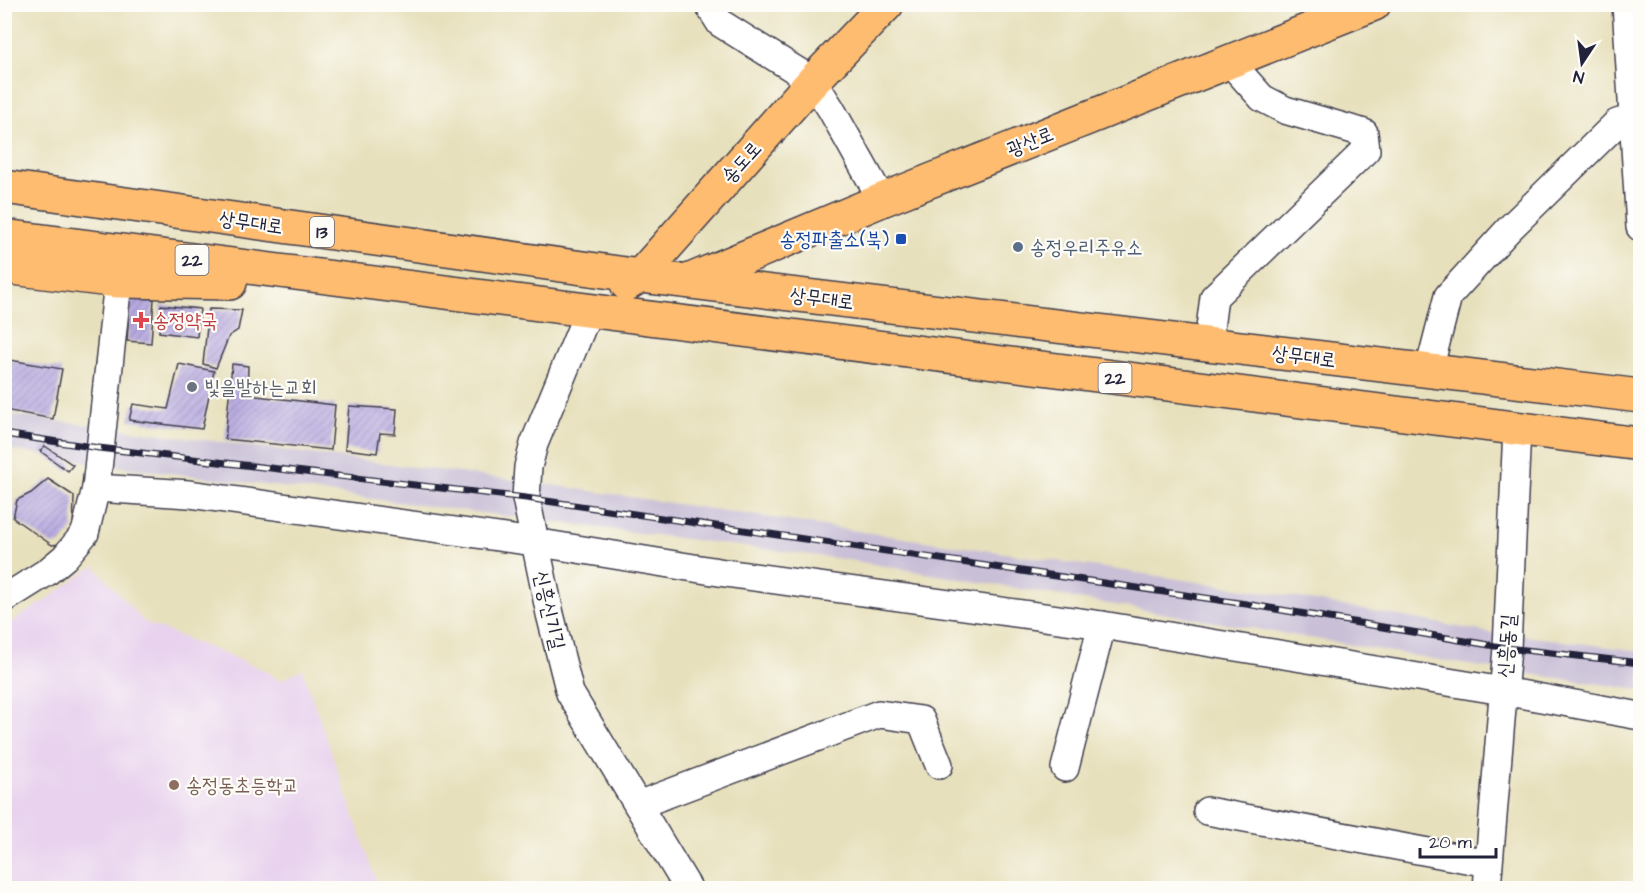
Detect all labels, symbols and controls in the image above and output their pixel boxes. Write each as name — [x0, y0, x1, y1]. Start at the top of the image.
north arrow — [1552, 33, 1612, 93]
text: N — [1571, 65, 1586, 88]
street label: 광산로 — [1003, 120, 1058, 164]
street label: 송도로 — [715, 135, 768, 190]
street label: 상무대로 — [217, 205, 285, 241]
road number: 13 — [310, 217, 334, 247]
place label: 송정파출소(북) — [779, 226, 889, 254]
marker: 송정파출소(북) — [894, 232, 908, 246]
place label: 송정우리주유소 — [1030, 234, 1143, 262]
marker: 송정우리주유소 — [1011, 240, 1025, 254]
road number: 22 — [176, 245, 208, 275]
street label: 상무대로 — [788, 281, 856, 317]
place label: 송정약국 — [153, 307, 217, 335]
marker: 송정약국 — [134, 313, 148, 327]
street label: 상무대로 — [1270, 339, 1338, 375]
road number: 22 — [1098, 363, 1132, 393]
place label: 빛을발하는교회 — [204, 374, 317, 402]
marker: 빛을발하는교회 — [185, 380, 199, 394]
street label: 신흥신기길 — [526, 568, 572, 653]
street label: 신흥동길 — [1491, 613, 1523, 679]
place label: 송정동초등학교 — [186, 772, 299, 800]
marker: 송정동초등학교 — [167, 778, 181, 792]
scale bar — [1420, 821, 1496, 859]
text: 20 m — [1429, 830, 1472, 855]

